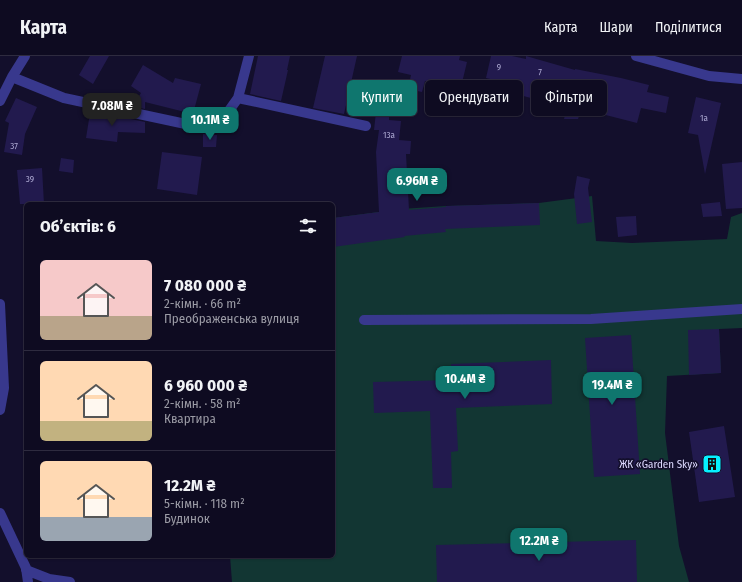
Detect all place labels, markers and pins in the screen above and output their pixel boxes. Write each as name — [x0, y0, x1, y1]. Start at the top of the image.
pin: 7.08M ₴ — [75, 93, 149, 127]
pin: 10.1M ₴ — [173, 107, 247, 141]
pin: 6.96M ₴ — [380, 168, 454, 202]
pin: 10.4M ₴ — [428, 366, 502, 400]
pin: 19.4M ₴ — [575, 372, 649, 406]
building icon: ЖК «Garden Sky» — [701, 453, 723, 475]
place label: ЖК «Garden Sky» — [619, 458, 698, 471]
pin: 12.2M ₴ — [502, 528, 576, 562]

